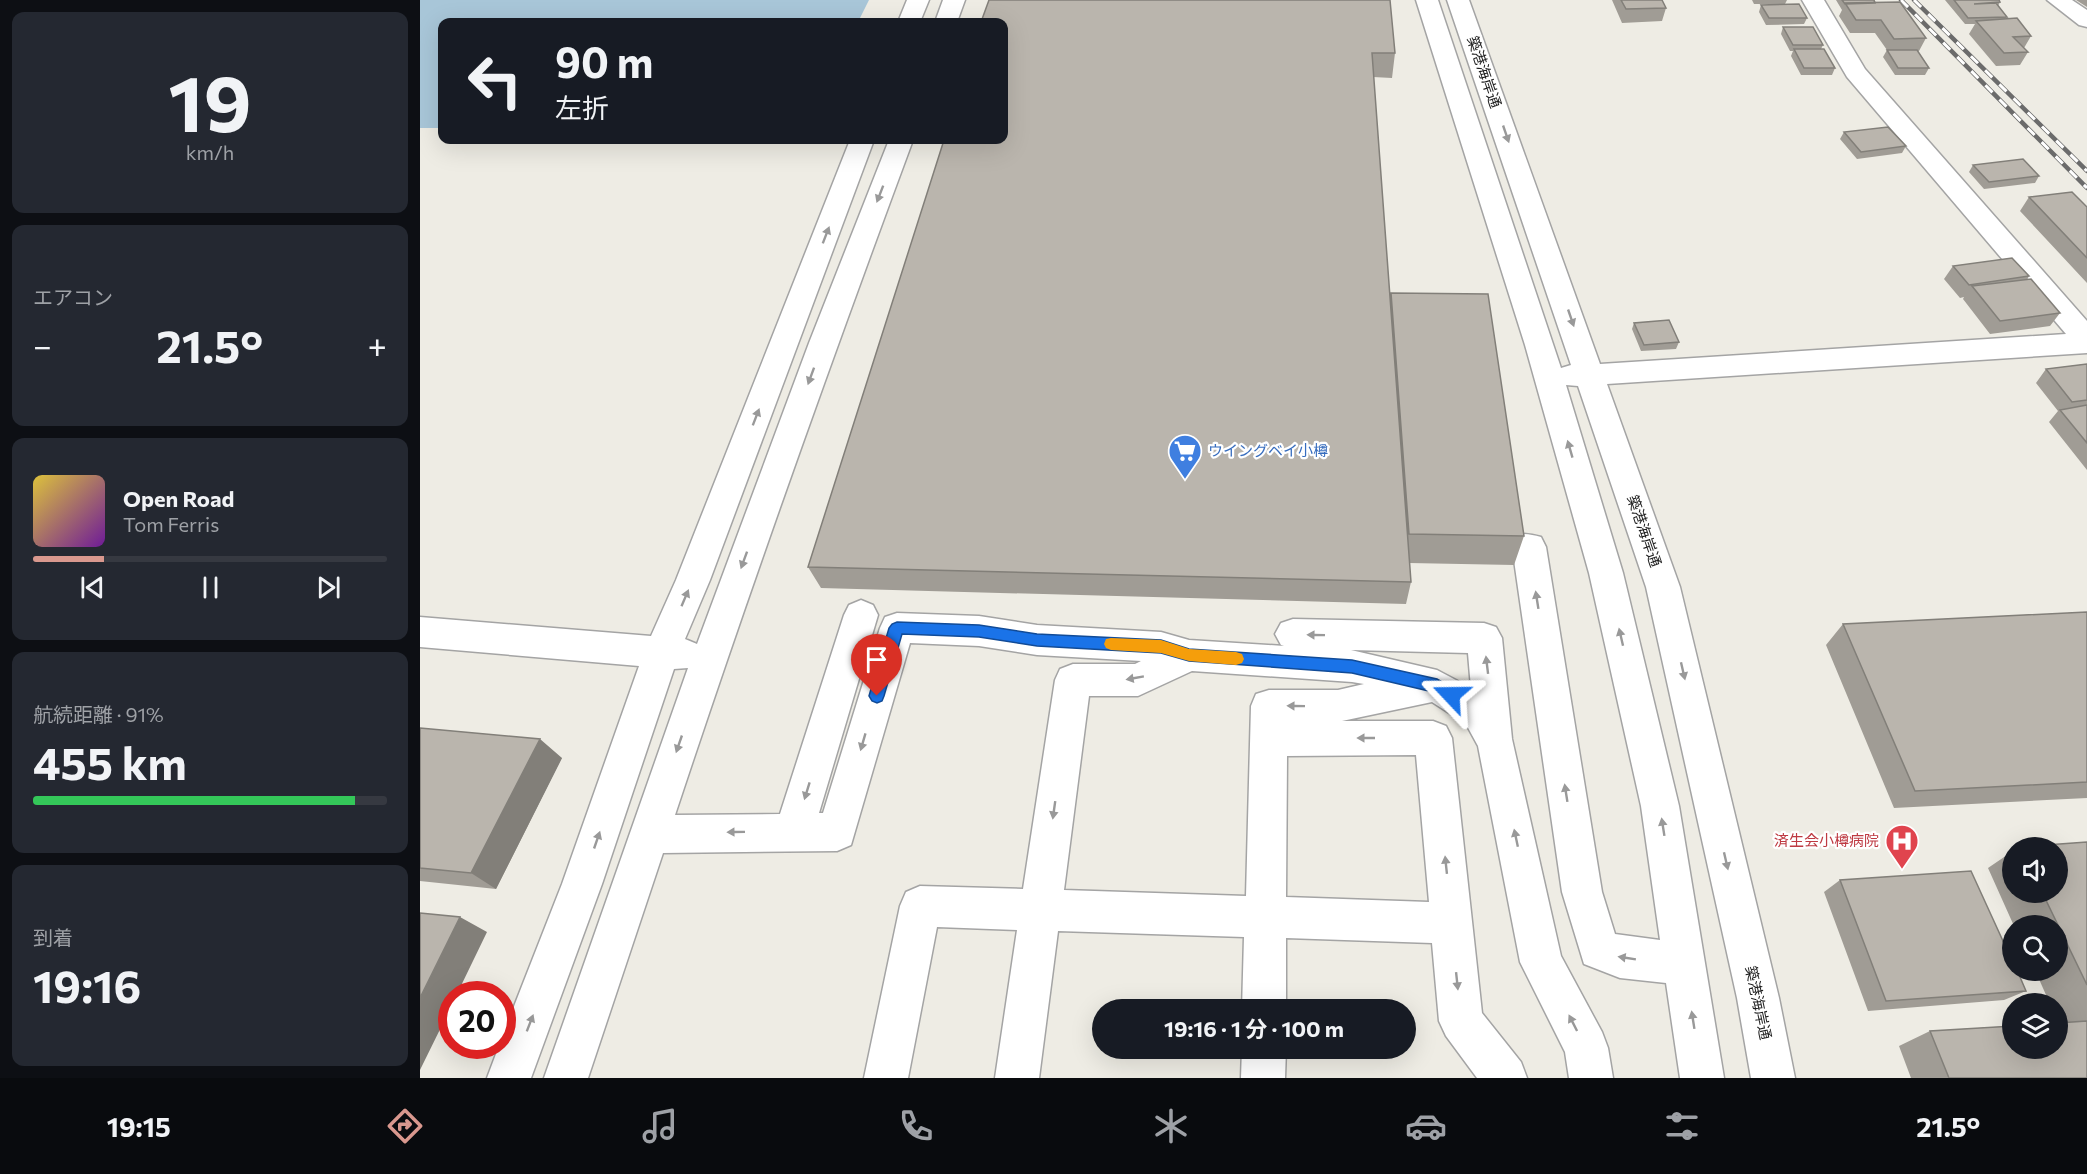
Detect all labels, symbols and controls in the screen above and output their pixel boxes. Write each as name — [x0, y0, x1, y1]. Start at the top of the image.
street label: 築港海岸通 — [1464, 33, 1506, 110]
text: 90 m — [555, 35, 654, 87]
icon: left — [456, 42, 534, 120]
text: 19 — [168, 53, 252, 148]
text: 左折 — [555, 91, 609, 124]
one-way arrow — [1501, 125, 1511, 143]
text: km/h — [186, 140, 234, 164]
one-way arrow — [875, 185, 884, 203]
one-way arrow — [821, 225, 831, 243]
text: エアコン — [33, 285, 113, 309]
one-way arrow — [1566, 309, 1576, 327]
text: 21.5° — [156, 317, 263, 372]
text: − — [33, 324, 52, 365]
text: + — [368, 324, 387, 365]
one-way arrow — [806, 368, 816, 386]
one-way arrow — [751, 407, 761, 425]
supermarket icon: ウイングベイ小樽 — [1167, 433, 1203, 480]
one-way arrow — [1565, 440, 1574, 458]
place label: ウイングベイ小樽 — [1208, 441, 1328, 459]
text: Open Road — [123, 485, 234, 512]
street label: 築港海岸通 — [1624, 492, 1666, 569]
text: Tom Ferris — [123, 512, 219, 536]
one-way arrow — [739, 551, 748, 569]
icon: previous — [76, 571, 109, 604]
icon: pause — [194, 571, 227, 604]
icon: next — [312, 571, 345, 604]
one-way arrow — [680, 589, 690, 607]
one-way arrow — [1532, 590, 1541, 609]
one-way arrow — [1615, 628, 1625, 646]
one-way arrow — [1306, 630, 1325, 639]
pin — [851, 634, 902, 696]
icon: arrive — [860, 643, 893, 676]
one-way arrow — [1482, 655, 1492, 674]
one-way arrow — [1678, 662, 1688, 681]
position arrow — [1419, 663, 1483, 727]
one-way arrow — [1126, 674, 1145, 683]
one-way arrow — [1287, 701, 1306, 711]
text: 航続距離 · 91% — [33, 702, 164, 726]
one-way arrow — [858, 733, 867, 751]
one-way arrow — [1356, 733, 1375, 743]
text: 455 km — [33, 734, 187, 789]
one-way arrow — [674, 735, 684, 753]
one-way arrow — [802, 782, 811, 800]
one-way arrow — [1562, 783, 1571, 802]
one-way arrow — [1050, 801, 1059, 820]
one-way arrow — [1659, 818, 1668, 837]
hospital icon: 済生会小樽病院 — [1884, 823, 1920, 870]
one-way arrow — [726, 828, 745, 837]
one-way arrow — [1511, 829, 1520, 848]
one-way arrow — [593, 831, 603, 849]
place label: 済生会小樽病院 — [1774, 831, 1879, 849]
map controls — [2002, 837, 2068, 1059]
button: sound — [2002, 837, 2068, 903]
one-way arrow — [1722, 852, 1732, 871]
one-way arrow — [1441, 856, 1451, 875]
button: search — [2002, 915, 2068, 981]
text: 到着 — [33, 925, 73, 949]
one-way arrow — [1617, 953, 1636, 962]
text: 19:16 — [33, 957, 141, 1012]
street label: 築港海岸通 — [1742, 964, 1776, 1041]
one-way arrow — [1452, 972, 1462, 991]
speed limit sign: 20 — [438, 981, 516, 1059]
button: layers — [2002, 993, 2068, 1059]
one-way arrow — [1689, 1011, 1698, 1030]
one-way arrow — [525, 1014, 535, 1032]
one-way arrow — [1568, 1014, 1578, 1031]
text: 19:16 · 1 分 · 100 m — [1164, 1015, 1344, 1042]
icon: directions — [384, 1105, 426, 1147]
icon: music — [639, 1105, 681, 1147]
icon: phone — [895, 1105, 937, 1147]
icon: climate — [1150, 1105, 1192, 1147]
icon: car — [1405, 1105, 1447, 1147]
icon: filters — [1661, 1105, 1703, 1147]
text: 19:15 — [107, 1110, 171, 1143]
text: 21.5° — [1916, 1110, 1980, 1143]

